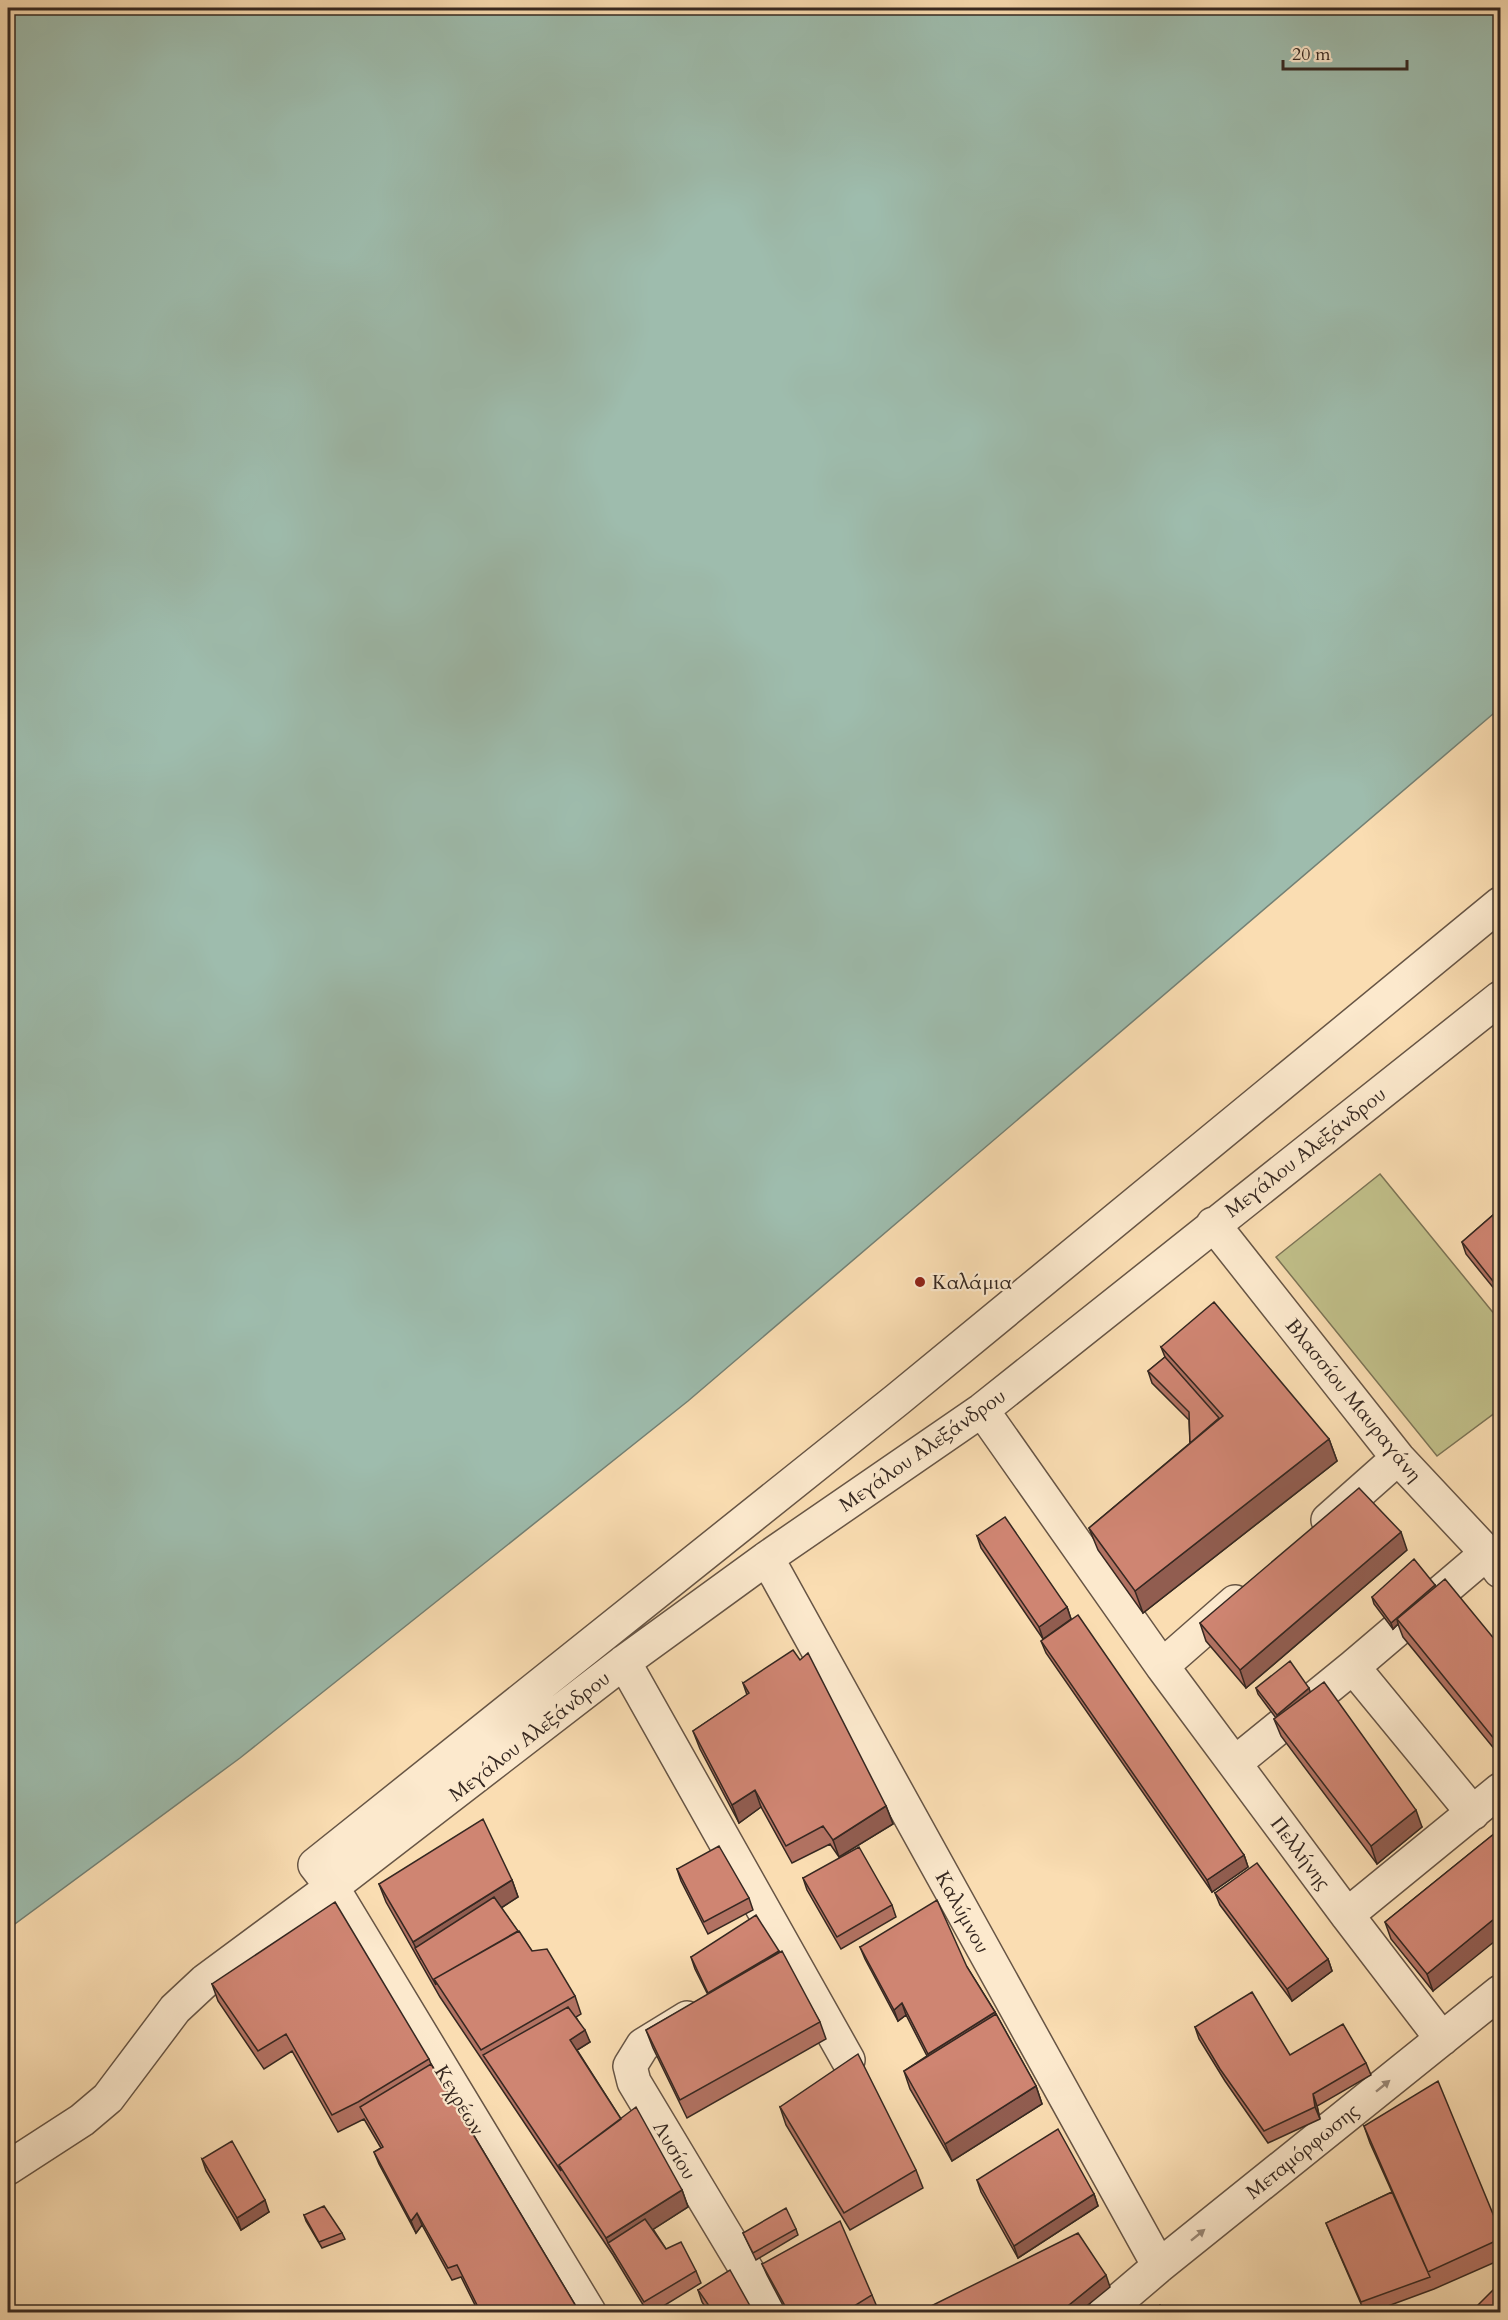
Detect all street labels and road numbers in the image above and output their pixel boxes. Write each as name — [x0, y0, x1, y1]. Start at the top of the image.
street label: Μεγάλου Αλεξάνδρου — [1219, 1081, 1392, 1224]
street label: Βλασσίου Μαυραγάνη — [1279, 1313, 1428, 1488]
street label: Μεγάλου Αλεξάνδρου — [834, 1383, 1011, 1518]
street label: Μεγάλου Αλεξάνδρου — [443, 1665, 616, 1808]
street label: Πελλήνης — [1264, 1811, 1337, 1896]
street label: Καλύμνου — [929, 1866, 996, 1958]
street label: Κεχρέων — [428, 2060, 491, 2140]
street label: Μεταμόρφωσης — [1240, 2097, 1365, 2205]
street label: Λυσίου — [647, 2116, 703, 2185]

